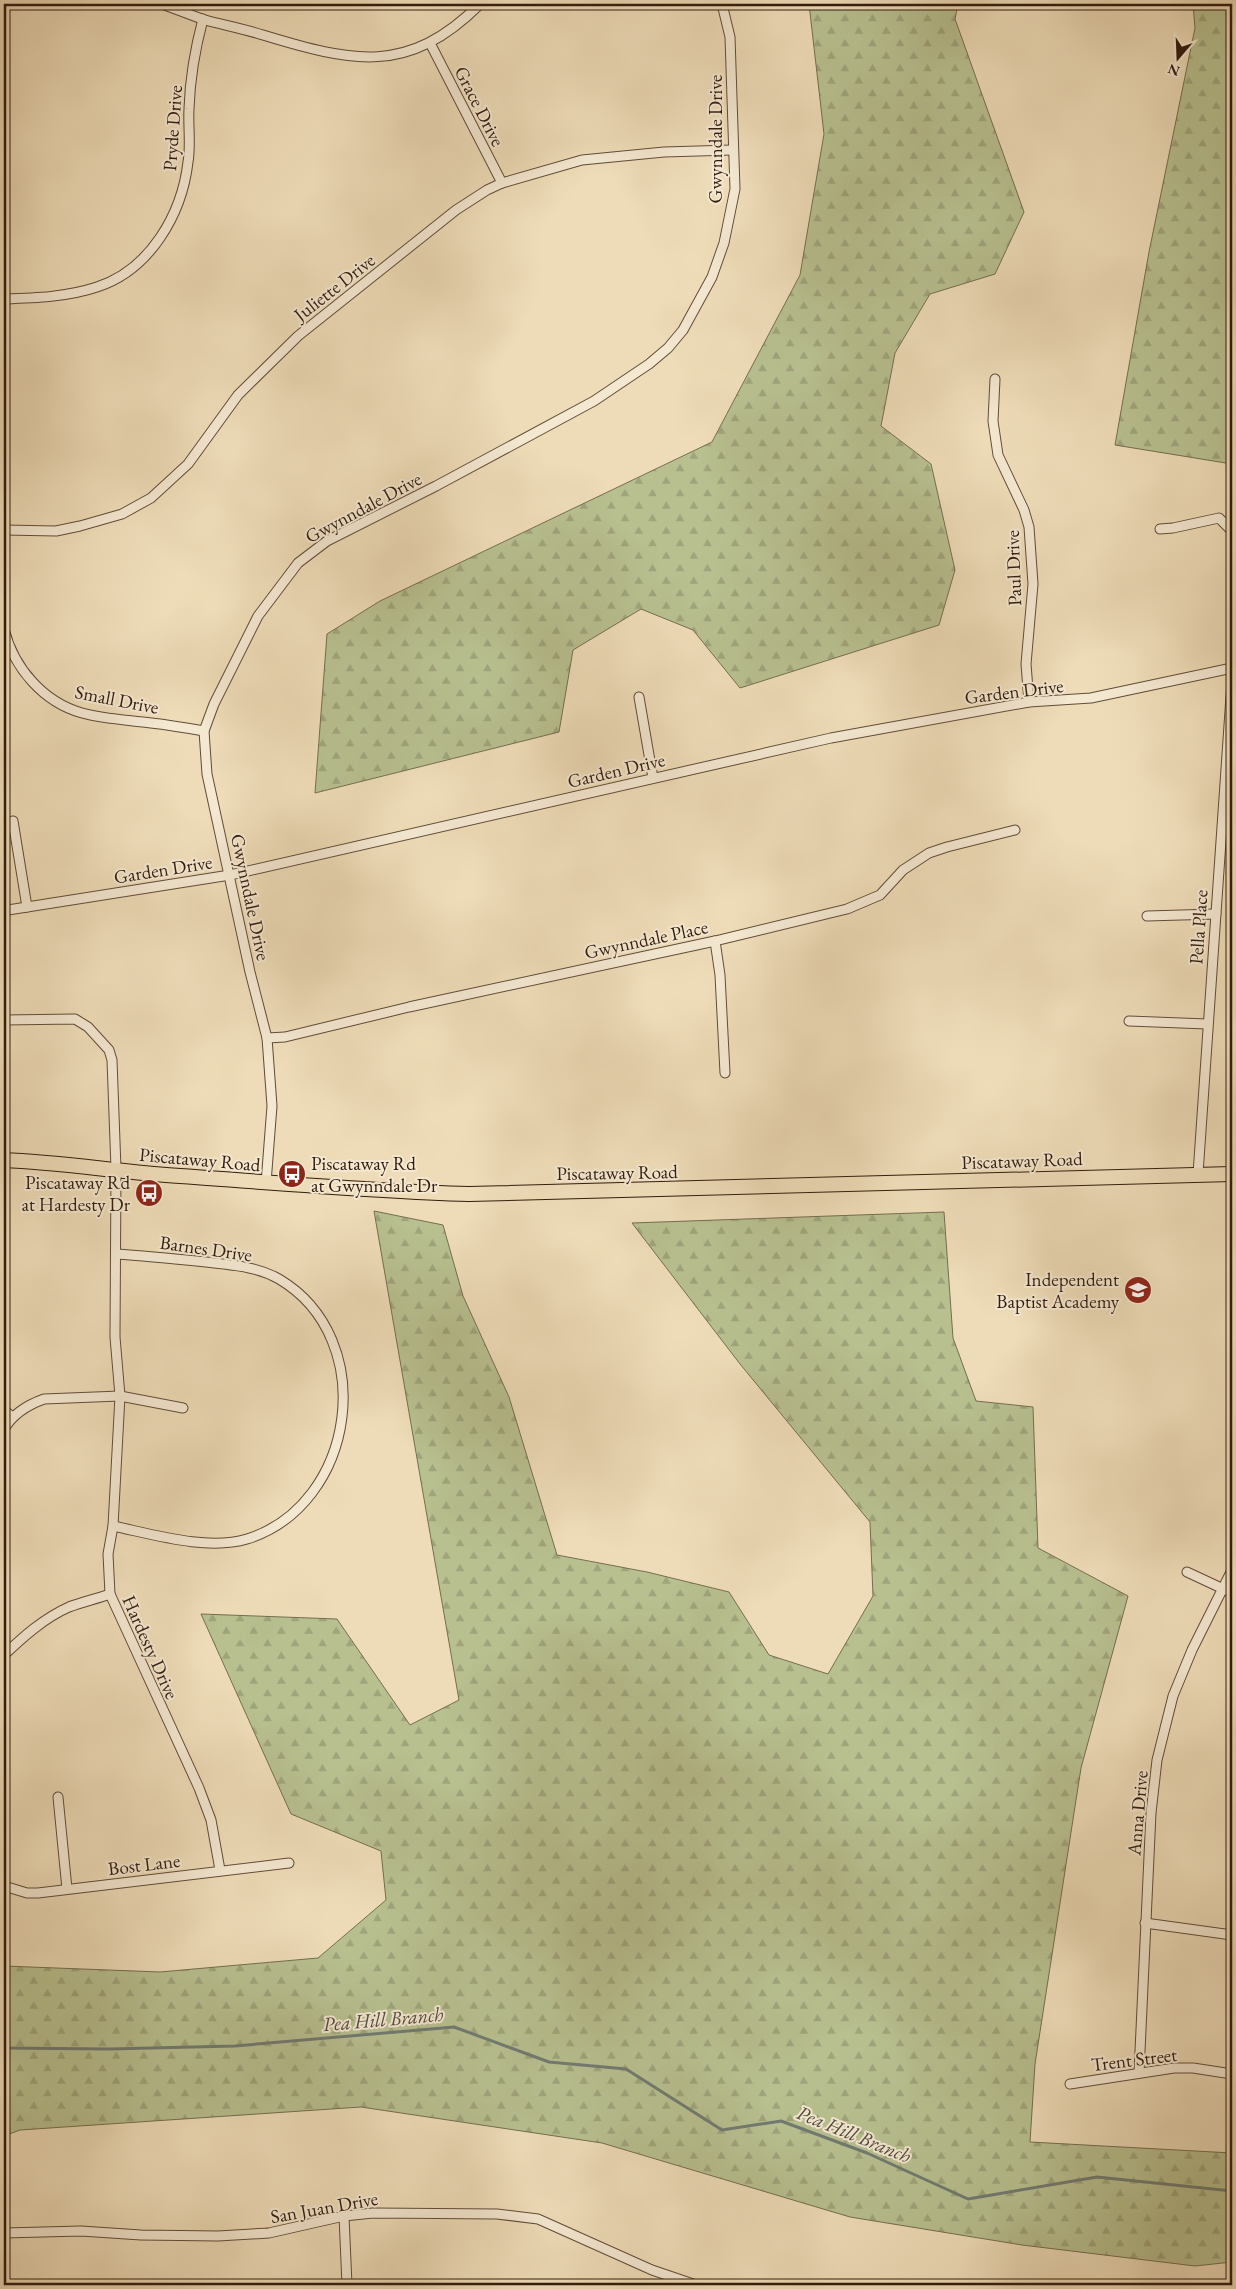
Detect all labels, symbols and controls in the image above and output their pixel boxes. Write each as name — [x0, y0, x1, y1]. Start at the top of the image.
north arrow — [1154, 32, 1204, 82]
text: N — [1165, 60, 1182, 81]
street label: Grace Drive — [449, 62, 510, 151]
street label: Gwynndale Drive — [703, 75, 728, 203]
street label: Pryde Drive — [157, 84, 188, 172]
street label: Juliette Drive — [287, 248, 380, 328]
street label: Gwynndale Drive — [300, 466, 426, 549]
street label: Paul Drive — [1000, 530, 1027, 606]
street label: Garden Drive — [963, 673, 1065, 710]
street label: Small Drive — [73, 679, 161, 720]
street label: Garden Drive — [565, 747, 667, 794]
street label: Gwynndale Drive — [225, 832, 276, 963]
street label: Garden Drive — [112, 849, 214, 890]
street label: Pella Place — [1183, 889, 1214, 965]
street label: Gwynndale Place — [582, 914, 710, 965]
street label: Piscataway Road — [138, 1142, 262, 1177]
street label: Piscataway Road — [961, 1146, 1084, 1175]
place label: Piscataway Rd at Gwynndale Dr — [311, 1151, 438, 1198]
bus stop icon: Piscataway Rd at Gwynndale Dr — [277, 1159, 307, 1189]
street label: Piscataway Road — [556, 1159, 678, 1186]
place label: Piscataway Rd at Hardesty Dr — [21, 1170, 131, 1217]
bus stop icon: Piscataway Rd at Hardesty Dr — [134, 1178, 164, 1208]
street label: Barnes Drive — [158, 1230, 254, 1267]
place label: Independent Baptist Academy — [996, 1267, 1120, 1314]
school or university icon: Independent Baptist Academy — [1123, 1275, 1153, 1305]
street label: Hardesty Drive — [117, 1591, 185, 1703]
street label: Anna Drive — [1121, 1770, 1154, 1858]
street label: Bost Lane — [107, 1848, 182, 1881]
water label: Pea Hill Branch — [321, 2001, 445, 2037]
street label: Trent Street — [1090, 2042, 1178, 2077]
water label: Pea Hill Branch — [793, 2099, 915, 2169]
street label: San Juan Drive — [268, 2186, 380, 2229]

